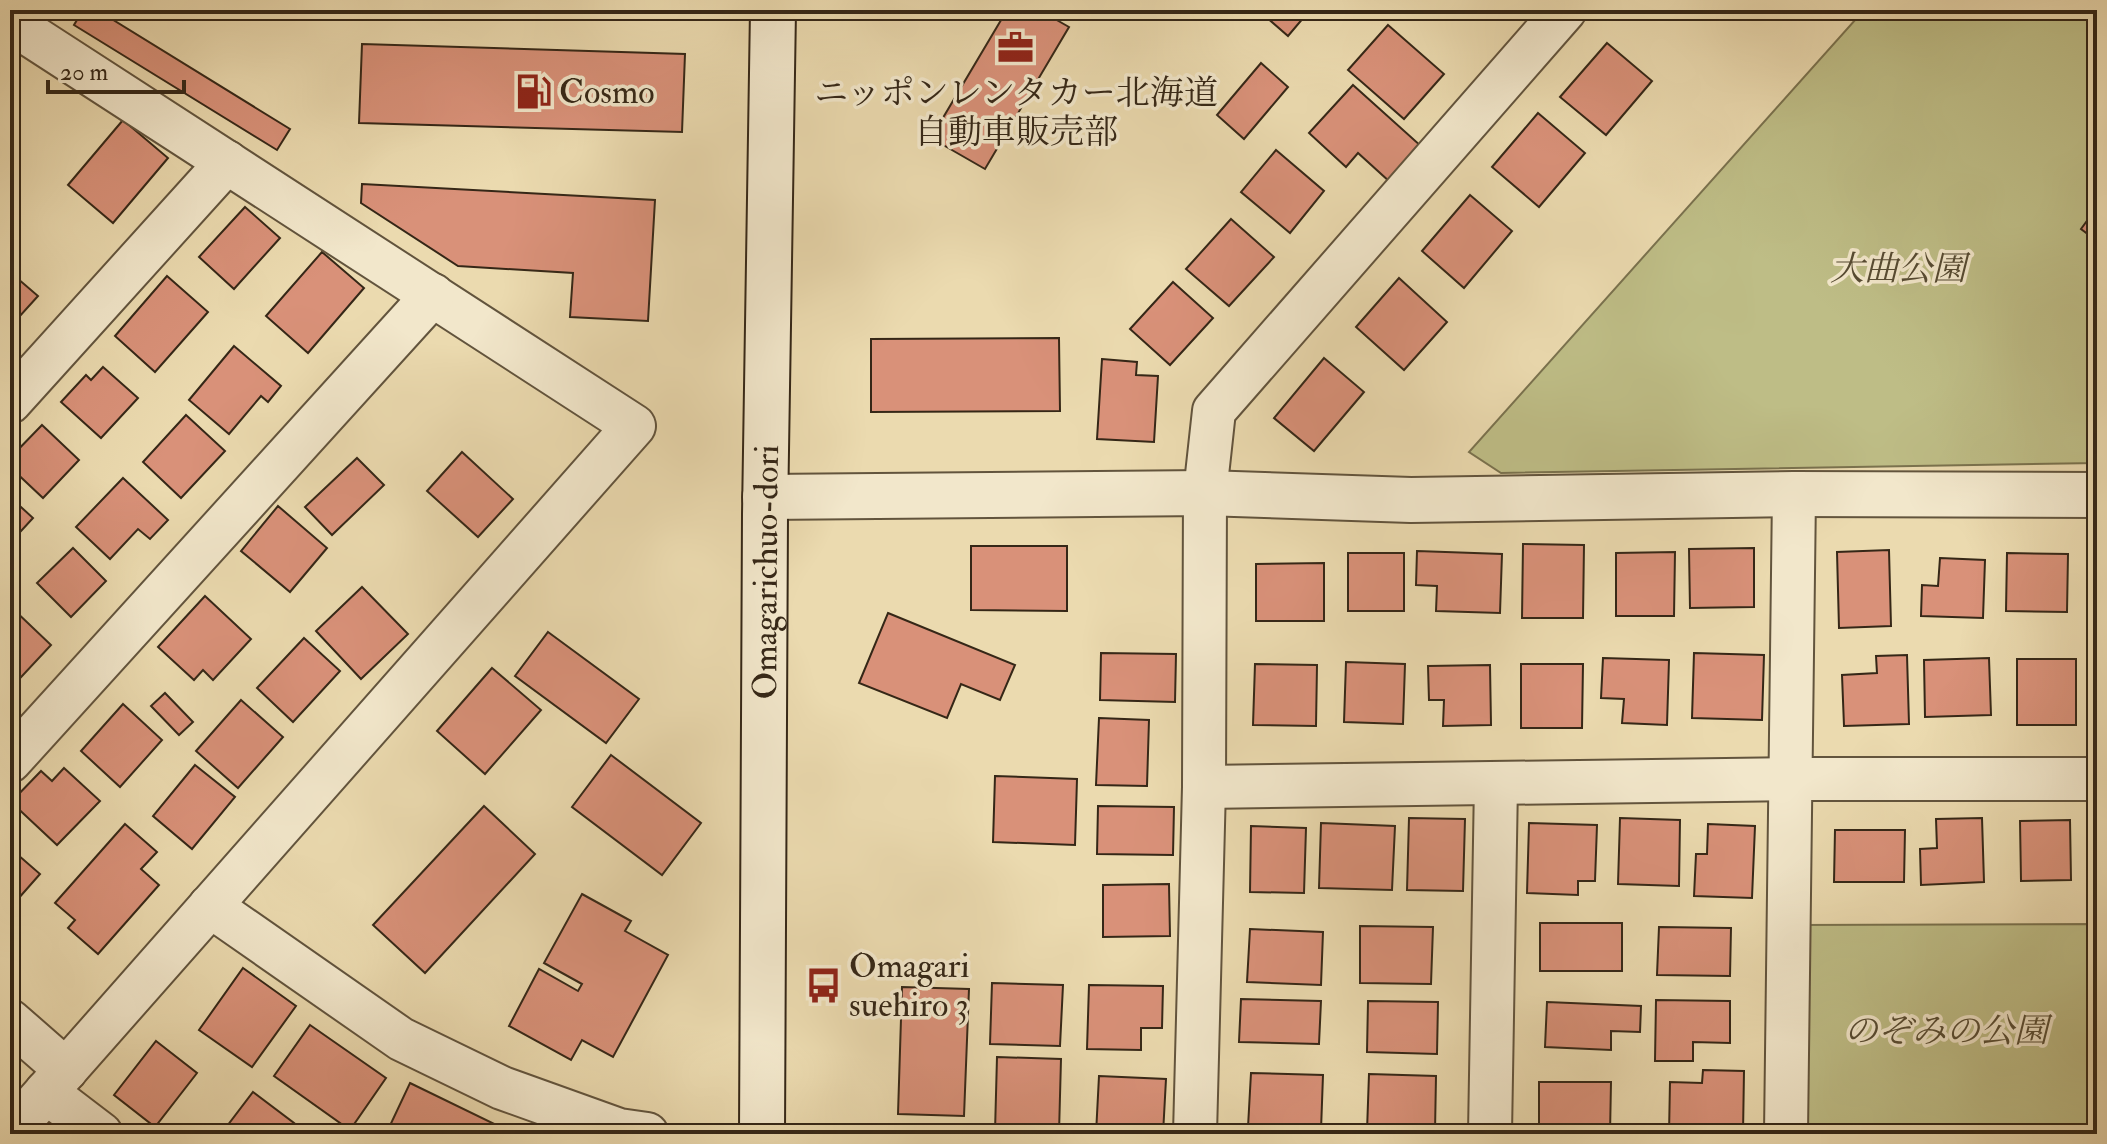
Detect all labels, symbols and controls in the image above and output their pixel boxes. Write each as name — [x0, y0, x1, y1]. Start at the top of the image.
office icon: ニッポンレンタカー北海道 自動車販売部 — [997, 29, 1035, 67]
scale bar — [48, 44, 184, 94]
text: 20 m — [60, 57, 109, 88]
place label: Cosmo — [559, 71, 655, 114]
fuel station icon: Cosmo — [514, 72, 552, 110]
place label: ニッポンレンタカー北海道 自動車販売部 — [814, 72, 1218, 154]
park label: 大曲公園 — [1830, 248, 1971, 291]
street label: Omagarichuo-dori — [744, 444, 789, 700]
place label: Omagari suehiro 3 — [849, 945, 969, 1027]
bus stop icon: Omagari suehiro 3 — [804, 966, 842, 1004]
park label: のぞみの公園 — [1844, 1010, 2053, 1053]

